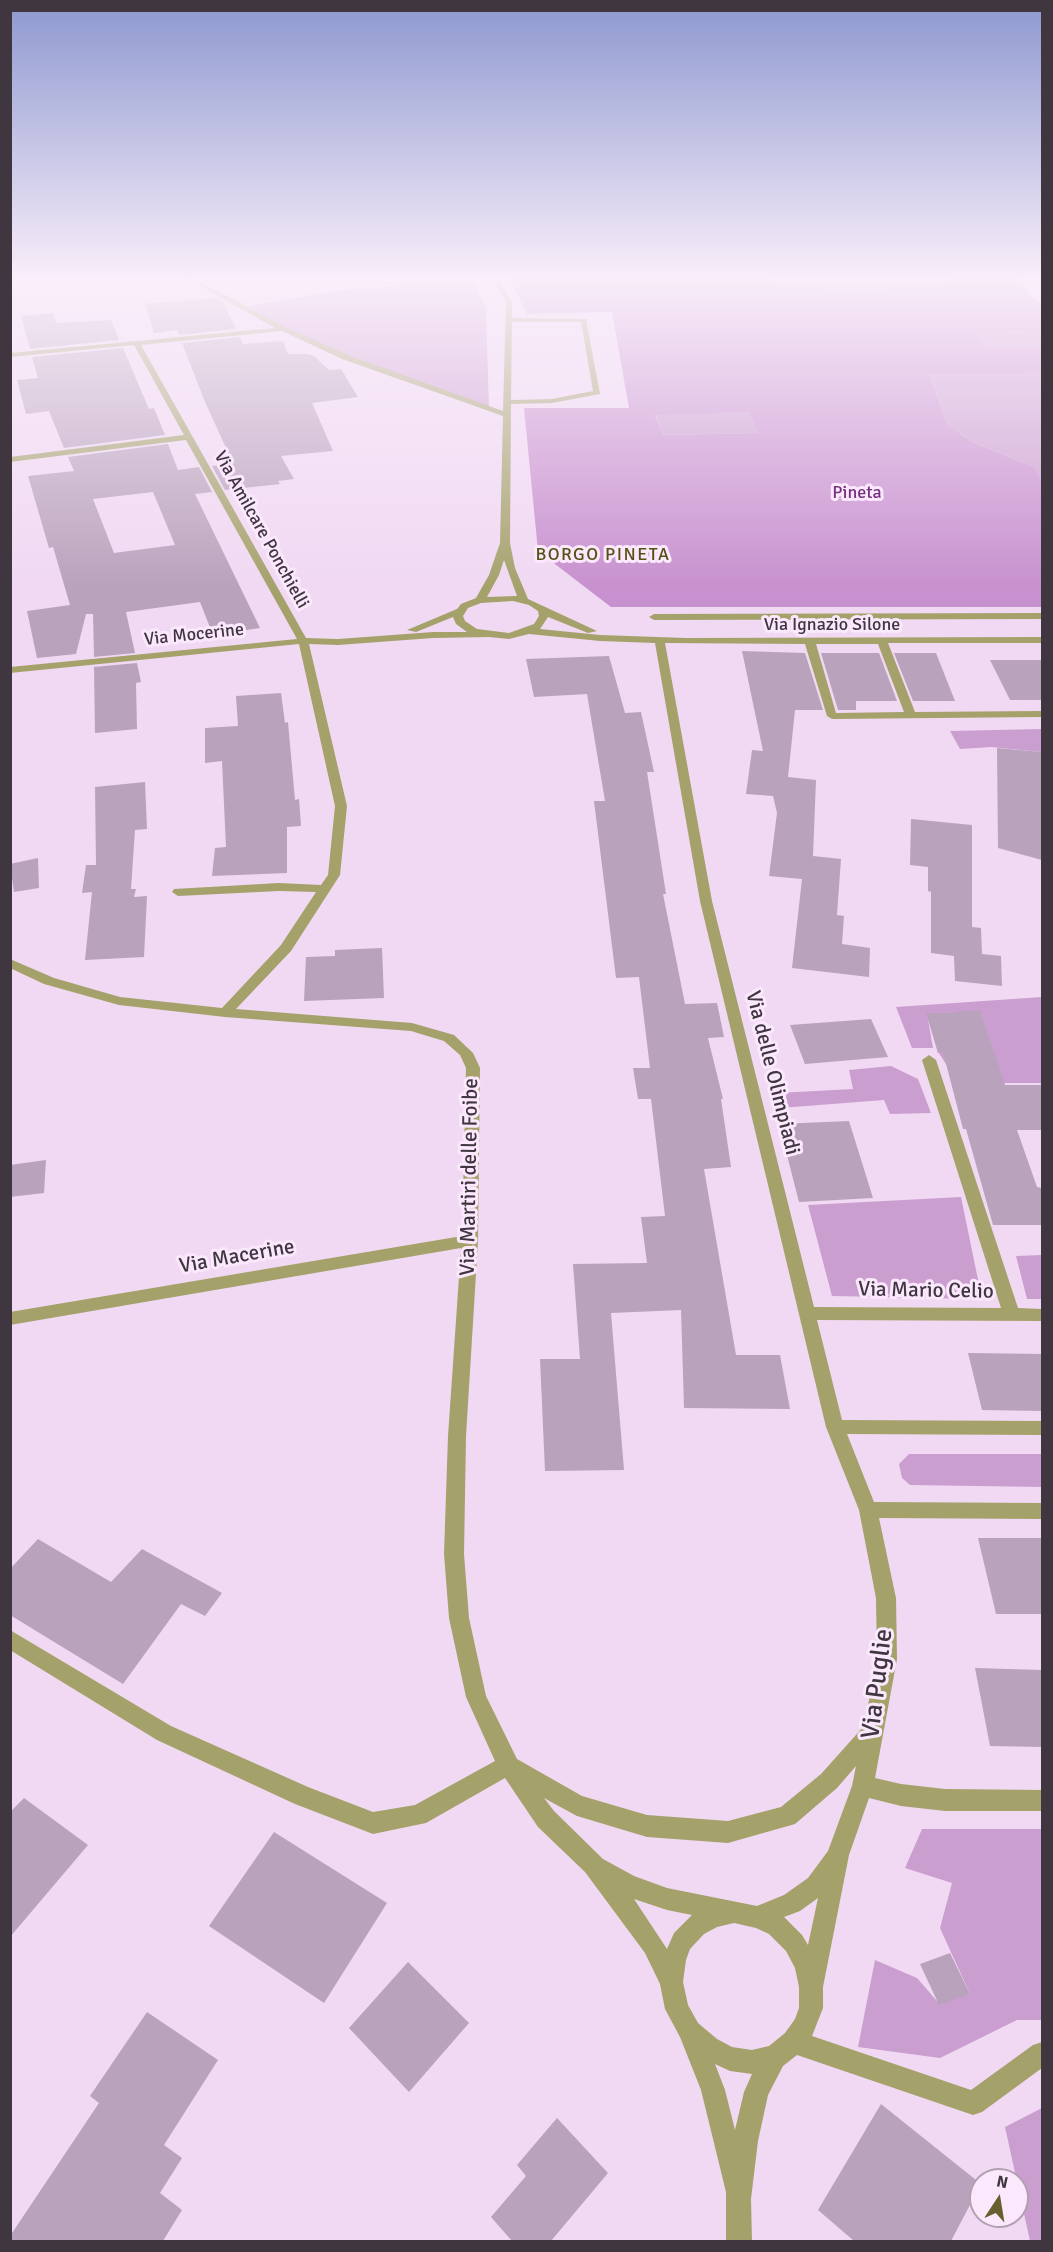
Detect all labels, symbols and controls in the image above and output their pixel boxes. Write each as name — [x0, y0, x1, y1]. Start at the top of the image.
street label: Via Amilcare Ponchielli — [209, 447, 313, 613]
park label: Pineta — [832, 482, 882, 504]
district label: BORGO PINETA — [535, 544, 671, 566]
street label: Via Ignazio Silone — [764, 614, 900, 636]
street label: Via Mocerine — [143, 619, 245, 651]
street label: Via delle Olimpiadi — [739, 988, 805, 1158]
street label: Via Martiri delle Foibe — [456, 1078, 484, 1276]
street label: Via Macerine — [177, 1234, 297, 1280]
street label: Via Mario Celio — [858, 1277, 994, 1305]
street label: Via Puglie — [856, 1627, 900, 1741]
north arrow — [969, 2168, 1029, 2228]
text: N — [995, 2171, 1010, 2193]

